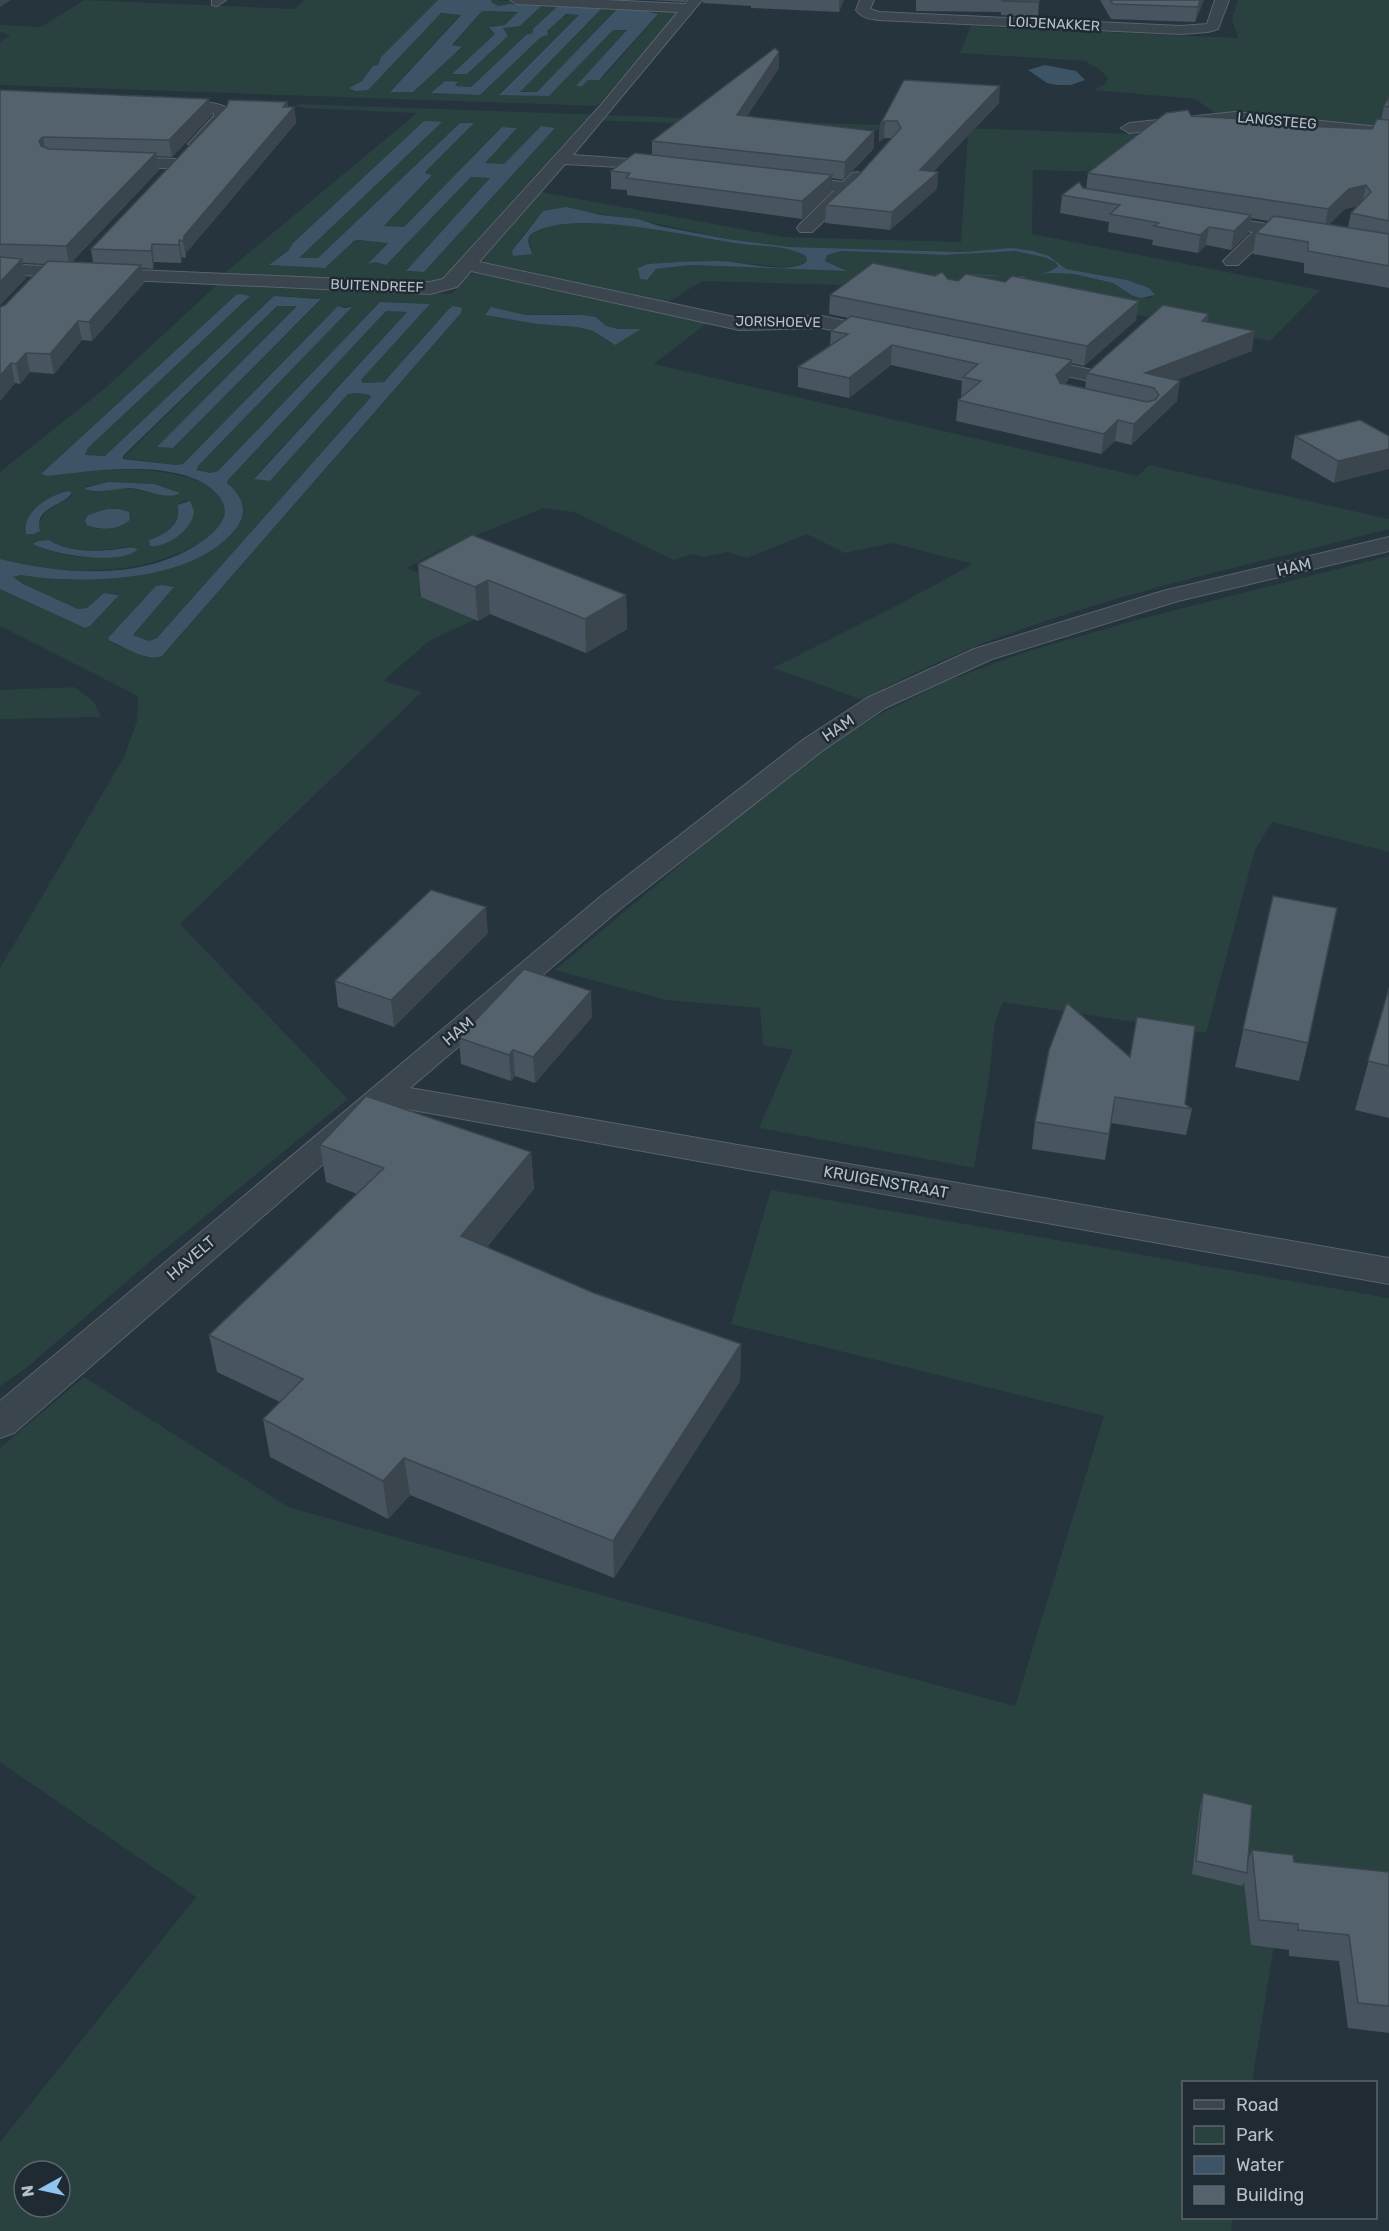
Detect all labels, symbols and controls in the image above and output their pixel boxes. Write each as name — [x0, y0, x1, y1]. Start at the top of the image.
street label: LOIJENAKKER — [1008, 13, 1100, 35]
street label: LANGSTEEG — [1237, 109, 1317, 133]
street label: BUITENDREEF — [330, 276, 424, 296]
street label: JORISHOEVE — [735, 313, 821, 331]
street label: HAM — [1275, 554, 1313, 580]
street label: HAM — [818, 710, 858, 746]
street label: HAM — [439, 1013, 477, 1049]
street label: KRUIGENSTRAAT — [822, 1162, 950, 1202]
street label: HAVELT — [163, 1232, 219, 1284]
legend — [1182, 2081, 1377, 2219]
text: Road — [1236, 2094, 1279, 2116]
text: Park — [1236, 2124, 1274, 2146]
text: Water — [1236, 2154, 1284, 2176]
north arrow — [12, 2159, 72, 2219]
text: N — [17, 2184, 38, 2198]
text: Building — [1236, 2184, 1304, 2206]

